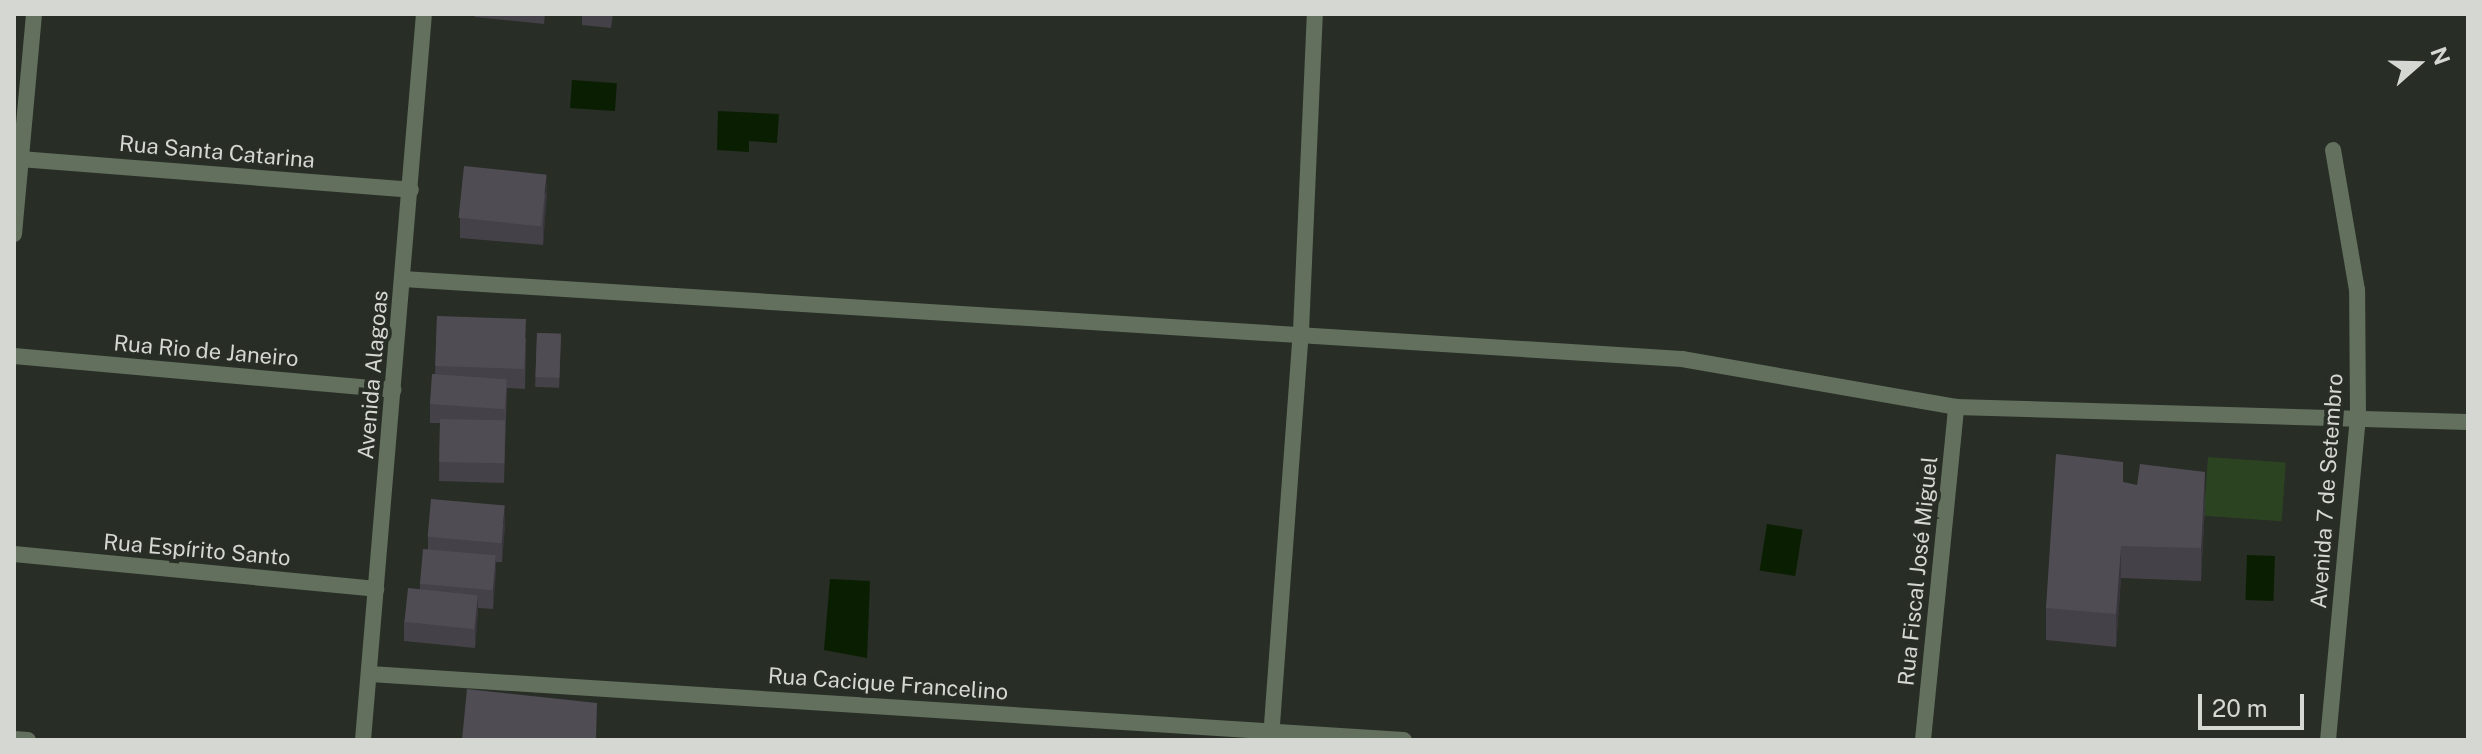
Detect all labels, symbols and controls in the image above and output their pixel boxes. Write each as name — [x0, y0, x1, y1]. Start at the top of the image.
north arrow — [2378, 24, 2458, 104]
text: N — [2425, 43, 2456, 68]
street label: Rua Santa Catarina — [118, 130, 316, 174]
street label: Avenida Alagoas — [352, 289, 394, 461]
street label: Rua Rio de Janeiro — [112, 330, 300, 372]
street label: Avenida 7 de Setembro — [2306, 372, 2348, 610]
street label: Rua Fiscal José Miguel — [1893, 455, 1943, 687]
street label: Rua Espírito Santo — [102, 529, 292, 571]
street label: Rua Cacique Francelino — [767, 662, 1009, 706]
scale bar — [2202, 678, 2308, 728]
text: 20 m — [2212, 694, 2268, 722]

